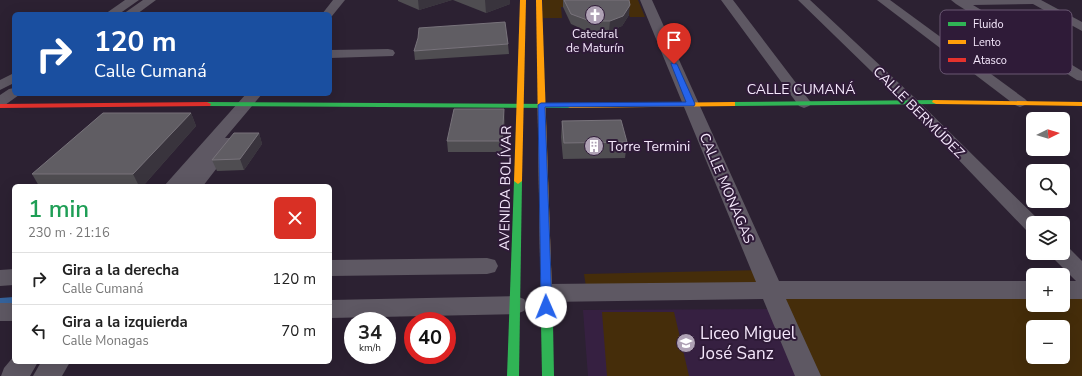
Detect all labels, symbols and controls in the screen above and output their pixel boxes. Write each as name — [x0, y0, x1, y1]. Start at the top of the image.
church icon: Catedral de Maturín — [584, 4, 606, 26]
legend — [940, 10, 1072, 74]
text: Fluido — [973, 17, 1004, 32]
text: 120 m — [94, 23, 177, 61]
pin — [657, 23, 691, 64]
place label: Catedral de Maturín — [566, 26, 624, 56]
icon: right — [28, 28, 80, 80]
icon: arrive — [663, 29, 685, 51]
text: Lento — [973, 35, 1001, 50]
text: Atasco — [973, 53, 1007, 68]
text: Calle Cumaná — [94, 59, 207, 83]
street label: CALLE BERMÚDEZ — [869, 62, 969, 162]
street label: CALLE CUMANÁ — [747, 80, 855, 99]
north arrow — [1026, 112, 1070, 156]
map controls — [1026, 112, 1070, 364]
street label: AVENIDA BOLÍVAR — [495, 125, 516, 251]
street label: CALLE MONAGAS — [695, 130, 759, 247]
building icon: Torre Termini — [583, 135, 605, 157]
place label: Torre Termini — [608, 137, 690, 156]
button: search — [1026, 164, 1070, 208]
text: 1 min — [28, 193, 89, 225]
button: close — [274, 197, 316, 239]
button: layers — [1026, 216, 1070, 260]
text: 230 m · 21:16 — [28, 224, 110, 242]
text: Gira a la derecha — [62, 260, 179, 280]
icon: right — [28, 268, 50, 290]
button: + — [1026, 268, 1070, 312]
text: 120 m — [272, 269, 316, 289]
text: Calle Cumaná — [62, 280, 144, 298]
position arrow — [525, 286, 567, 328]
text: Gira a la izquierda — [62, 312, 188, 332]
speed limit sign: 40 — [404, 312, 456, 364]
text: 34 — [358, 319, 382, 346]
icon: left — [28, 320, 50, 342]
button: − — [1026, 320, 1070, 364]
text: 70 m — [281, 321, 316, 341]
place label: Liceo Miguel José Sanz — [699, 322, 796, 365]
text: Calle Monagas — [62, 332, 149, 350]
school or university icon: Liceo Miguel José Sanz — [675, 332, 697, 354]
text: km/h — [359, 341, 381, 355]

